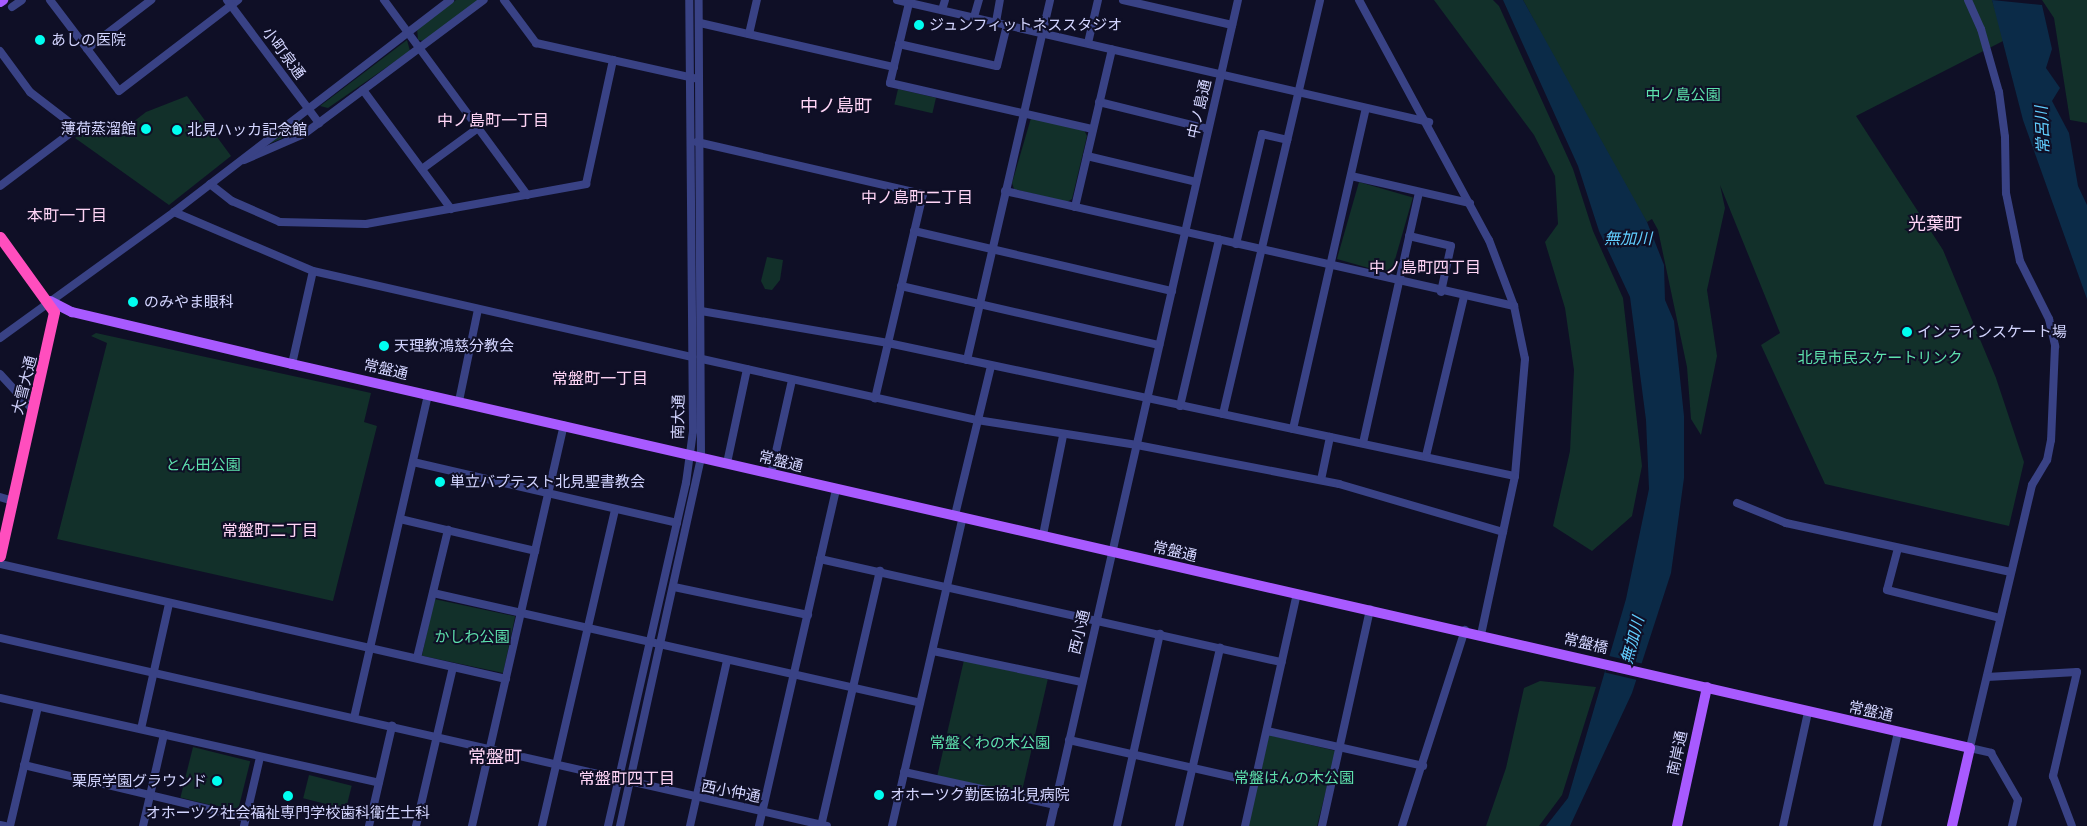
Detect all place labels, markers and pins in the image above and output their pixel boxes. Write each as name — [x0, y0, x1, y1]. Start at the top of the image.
place label: ジュンフィットネススタジオ — [929, 16, 1124, 34]
marker: ジュンフィットネススタジオ — [913, 19, 925, 31]
place label: あしの医院 — [51, 31, 126, 49]
marker: あしの医院 — [33, 33, 47, 47]
place label: 薄荷蒸溜館 — [61, 120, 136, 138]
place label: 北見ハッカ記念館 — [187, 121, 307, 139]
marker: 薄荷蒸溜館 — [140, 123, 152, 135]
marker: 北見ハッカ記念館 — [171, 124, 183, 136]
place label: のみやま眼科 — [144, 293, 234, 311]
marker: のみやま眼科 — [126, 295, 140, 309]
place label: インラインスケート場 — [1917, 323, 2067, 341]
marker: インラインスケート場 — [1901, 326, 1913, 338]
place label: 天理教鴻慈分教会 — [394, 337, 514, 355]
marker: 天理教鴻慈分教会 — [378, 340, 390, 352]
place label: 単立バプテスト北見聖書教会 — [450, 473, 645, 491]
marker: 単立バプテスト北見聖書教会 — [434, 476, 446, 488]
place label: 栗原学園グラウンド — [72, 772, 207, 790]
marker: 栗原学園グラウンド — [211, 775, 223, 787]
place label: オホーツク勤医協北見病院 — [890, 786, 1070, 804]
marker: オホーツク勤医協北見病院 — [872, 788, 886, 802]
marker: オホーツク社会福祉専門学校歯科衛生士科 — [282, 790, 294, 802]
place label: オホーツク社会福祉専門学校歯科衛生士科 — [146, 804, 430, 822]

